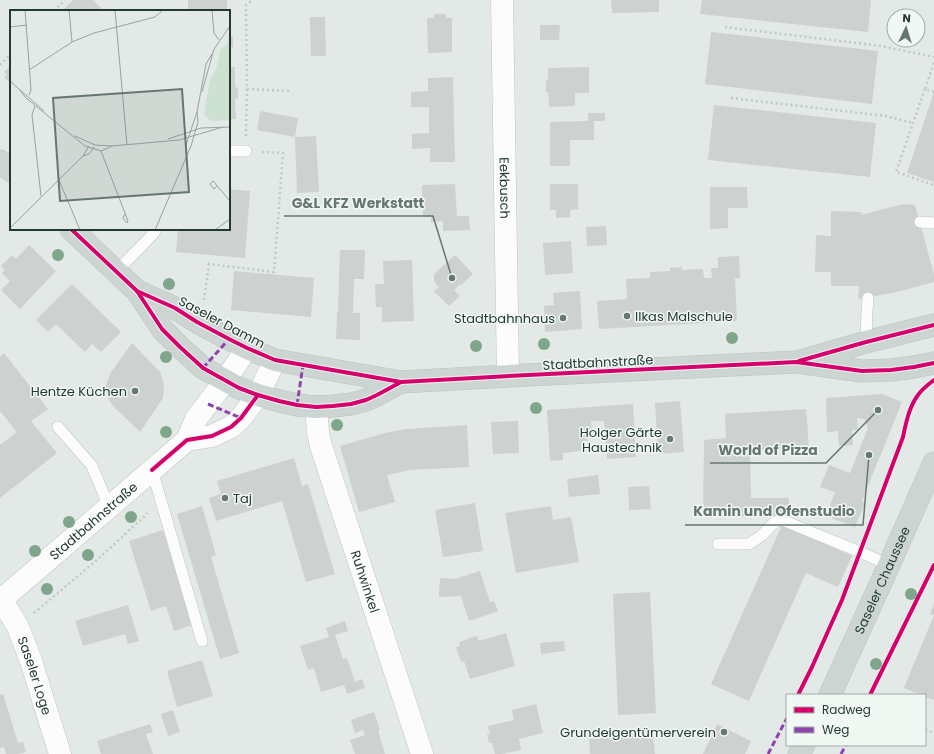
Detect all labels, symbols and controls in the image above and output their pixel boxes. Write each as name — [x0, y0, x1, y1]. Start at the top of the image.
north arrow — [886, 8, 926, 48]
inset map — [10, 10, 230, 230]
text: N — [902, 10, 911, 26]
street label: Eekbusch — [495, 157, 514, 219]
callout: G&L KFZ Werkstatt — [284, 190, 433, 216]
text: G&L KFZ Werkstatt — [292, 193, 425, 213]
street label: Saseler Damm — [175, 292, 268, 353]
place label: Ilkas Malschule — [635, 307, 733, 326]
place label: Stadtbahnhaus — [454, 309, 555, 328]
marker: Ilkas Malschule — [622, 311, 632, 321]
marker: Stadtbahnhaus — [558, 313, 568, 323]
street label: Stadtbahnstraße — [542, 350, 654, 375]
place label: Hentze Küchen — [31, 382, 127, 401]
marker: Hentze Küchen — [130, 386, 140, 396]
place label: Holger Gärte Haustechnik — [580, 423, 662, 457]
marker: Holger Gärte Haustechnik — [665, 434, 675, 444]
callout: World of Pizza — [710, 437, 826, 463]
text: World of Pizza — [718, 440, 818, 460]
street label: Stadtbahnstraße — [45, 478, 142, 565]
place label: Taj — [233, 489, 252, 508]
marker: Taj — [220, 493, 230, 503]
callout: Kamin und Ofenstudio — [685, 499, 863, 525]
text: Kamin und Ofenstudio — [693, 501, 855, 521]
street label: Saseler Chaussee — [850, 524, 915, 637]
street label: Ruhwinkel — [346, 548, 384, 615]
street label: Saseler Loge — [13, 634, 56, 718]
legend — [786, 694, 926, 746]
text: Radweg — [822, 701, 871, 718]
text: Weg — [822, 721, 849, 738]
place label: Grundeigentümerverein — [560, 723, 716, 742]
marker: Grundeigentümerverein — [719, 727, 729, 737]

